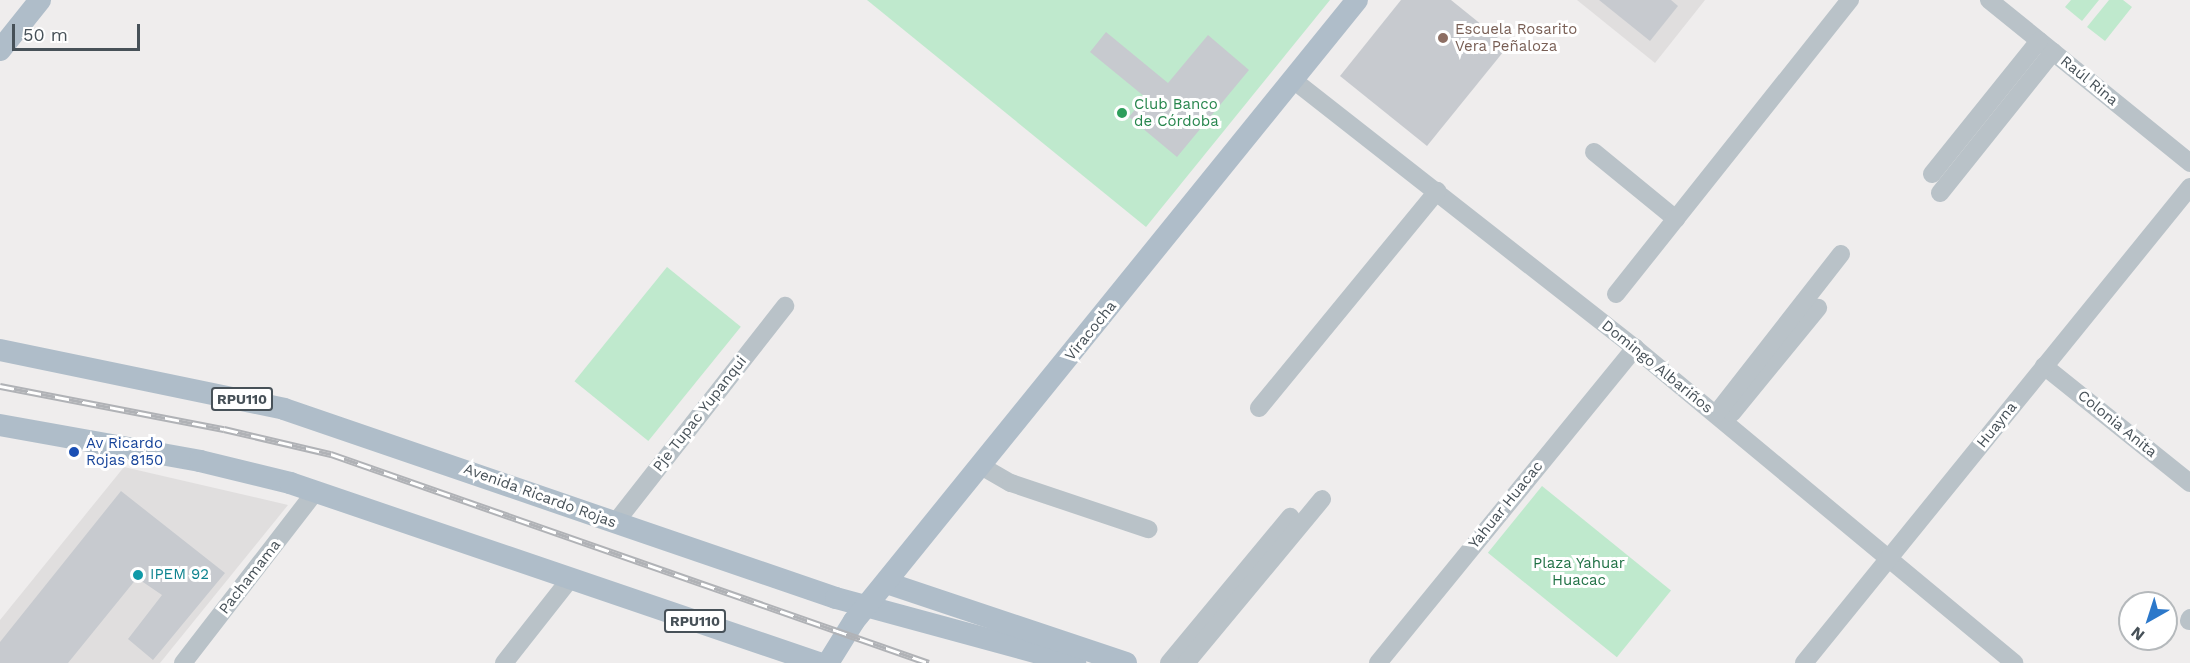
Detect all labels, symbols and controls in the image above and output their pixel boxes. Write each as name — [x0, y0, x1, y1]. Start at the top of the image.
scale bar — [15, 12, 142, 50]
place label: Escuela Rosarito Vera Peñaloza — [1455, 20, 1577, 55]
text: 50 m — [23, 24, 68, 45]
marker: Escuela Rosarito Vera Peñaloza — [1436, 31, 1450, 45]
street label: Raúl Rina — [2056, 52, 2122, 110]
place label: Club Banco de Córdoba — [1134, 95, 1219, 130]
marker: Club Banco de Córdoba — [1115, 106, 1129, 120]
street label: Viracocha — [1061, 297, 1121, 365]
street label: Domingo Albariños — [1598, 317, 1716, 417]
street label: Pje Tupac Yupanqui — [649, 352, 751, 476]
street label: Colonia Anita — [2073, 386, 2161, 462]
road number: RPU110 — [210, 388, 274, 410]
street label: Huayna — [1973, 398, 2021, 452]
place label: Av Ricardo Rojas 8150 — [86, 434, 163, 469]
marker: Av Ricardo Rojas 8150 — [67, 445, 81, 459]
street label: Yahuar Huacac — [1465, 457, 1547, 553]
street label: Avenida Ricardo Rojas — [461, 460, 619, 532]
street label: Pachamama — [215, 536, 285, 618]
park label: Plaza Yahuar Huacac — [1533, 554, 1625, 589]
place label: IPEM 92 — [150, 566, 209, 584]
marker: IPEM 92 — [131, 568, 145, 582]
north arrow — [2118, 591, 2178, 651]
road number: RPU110 — [664, 610, 726, 632]
text: N — [2127, 623, 2148, 645]

